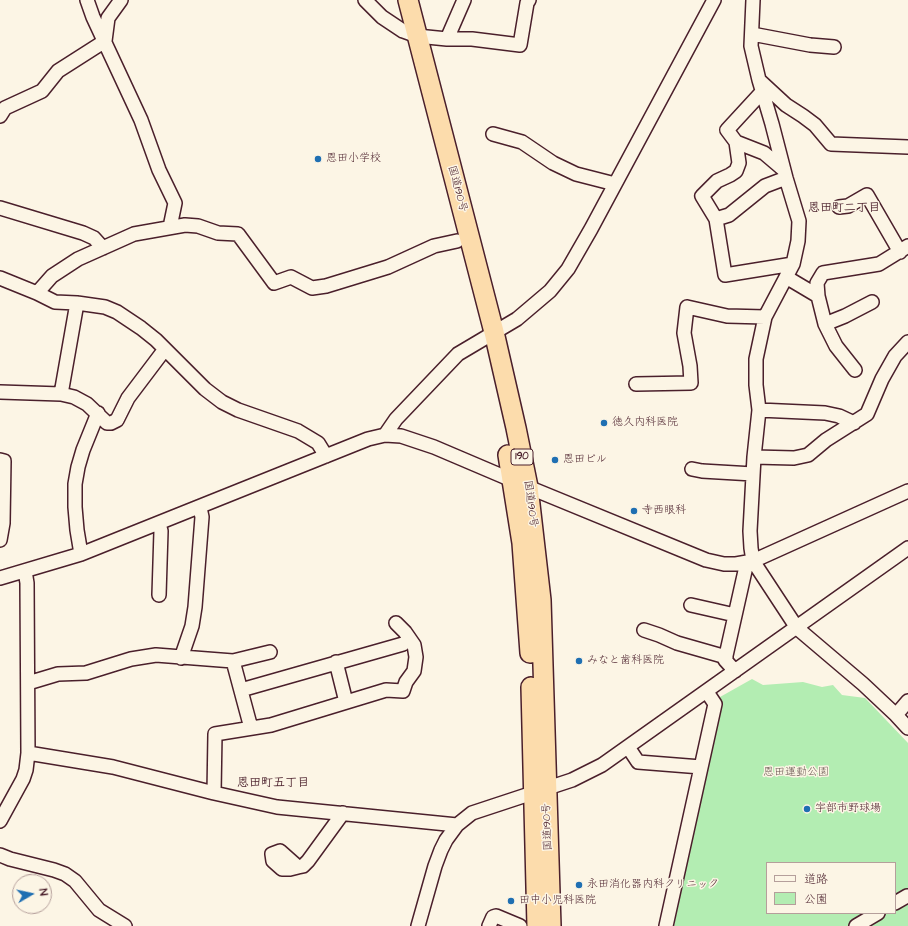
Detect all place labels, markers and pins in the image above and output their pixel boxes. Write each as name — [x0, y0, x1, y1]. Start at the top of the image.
place label: 恩田小学校 — [326, 152, 381, 166]
marker: 恩田小学校 — [313, 154, 323, 164]
place label: 徳久内科医院 — [612, 416, 678, 430]
marker: 徳久内科医院 — [599, 418, 609, 428]
place label: 恩田ビル — [563, 453, 607, 467]
marker: 恩田ビル — [550, 455, 560, 465]
place label: 寺西眼科 — [642, 504, 686, 518]
marker: 寺西眼科 — [629, 506, 639, 516]
place label: みなと歯科医院 — [587, 654, 664, 668]
marker: みなと歯科医院 — [574, 656, 584, 666]
place label: 宇部市野球場 — [815, 802, 881, 816]
marker: 宇部市野球場 — [802, 804, 812, 814]
place label: 永田消化器内科クリニック — [587, 878, 719, 892]
marker: 永田消化器内科クリニック — [574, 880, 584, 890]
place label: 田中小児科医院 — [519, 894, 596, 908]
marker: 田中小児科医院 — [506, 896, 516, 906]

